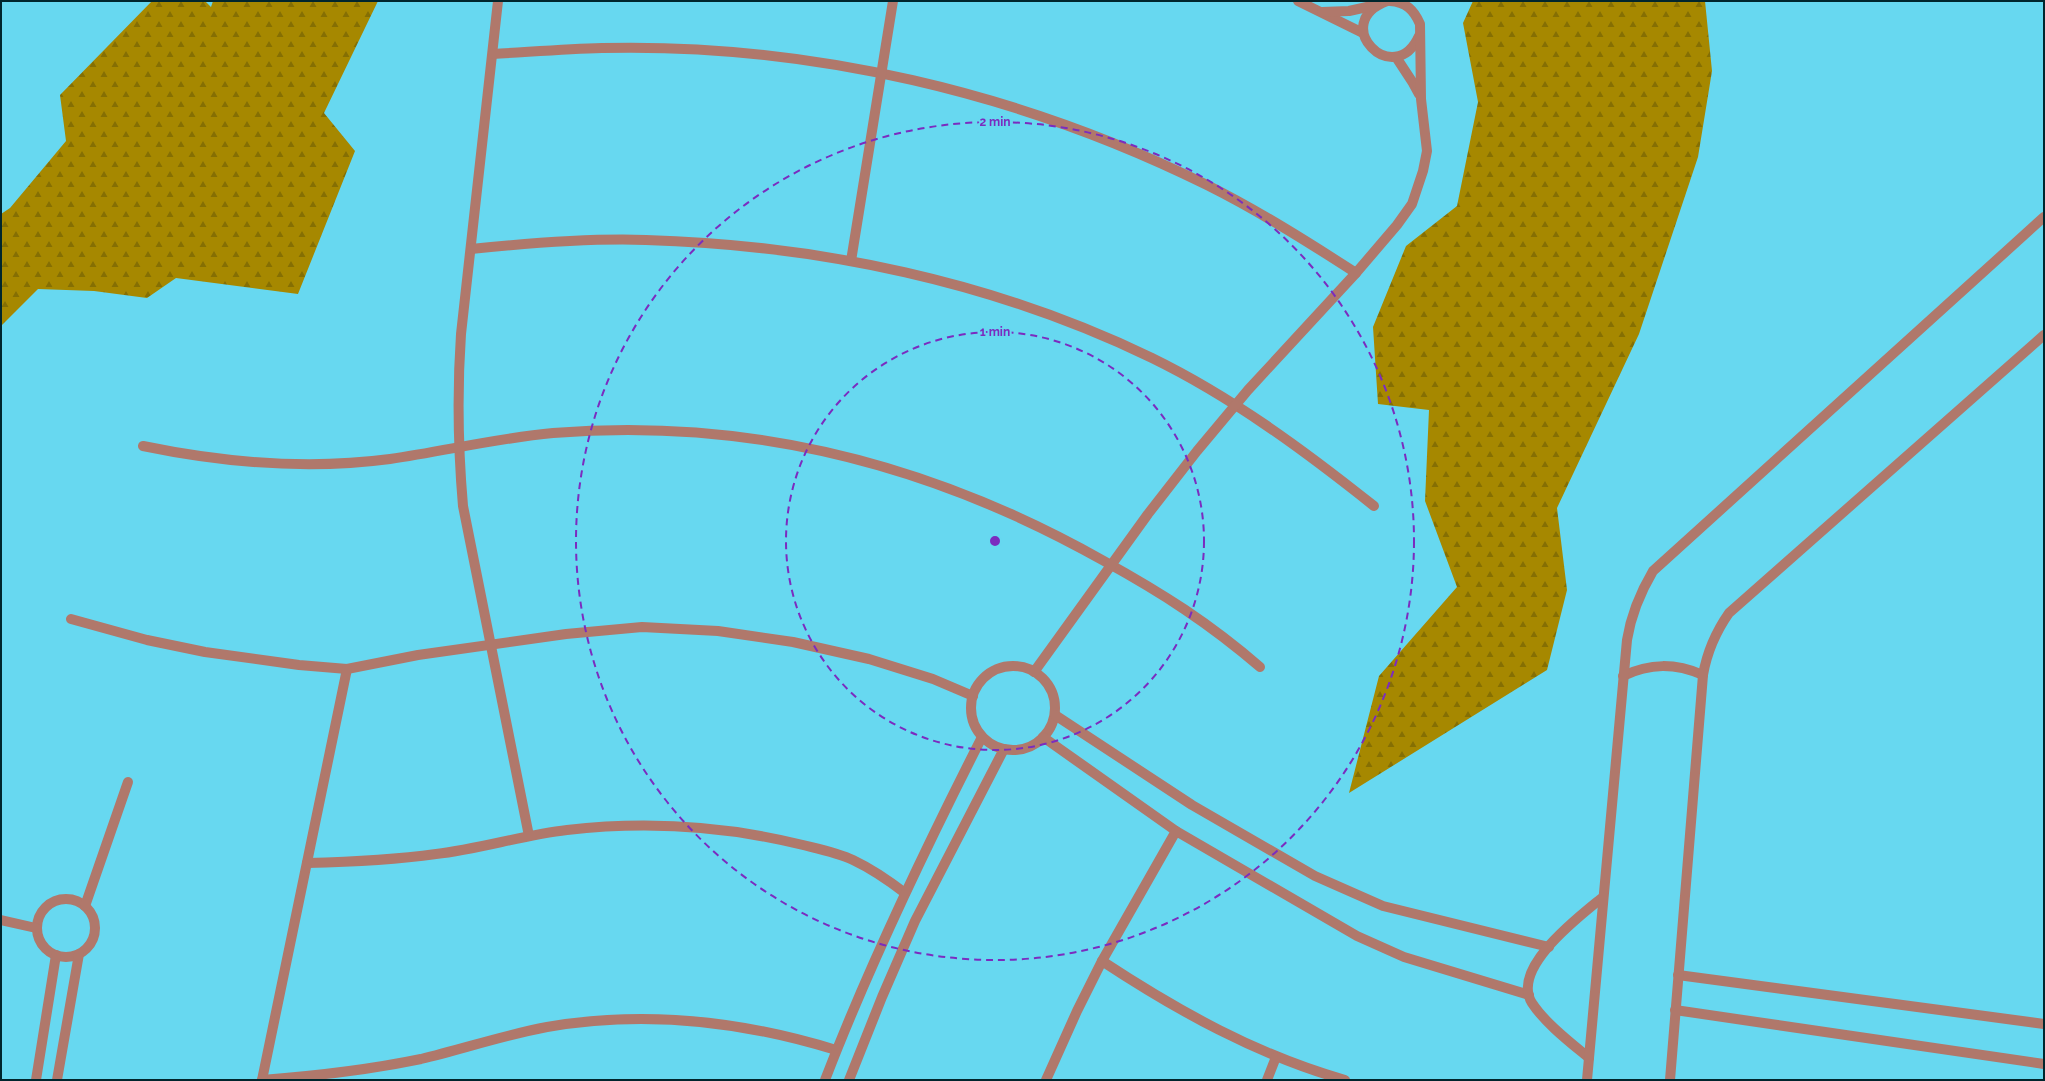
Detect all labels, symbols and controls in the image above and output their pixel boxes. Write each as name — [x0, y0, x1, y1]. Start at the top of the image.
text: 2 min — [979, 115, 1011, 129]
text: 1 min — [980, 325, 1010, 339]
centre of rings — [988, 534, 1002, 548]

